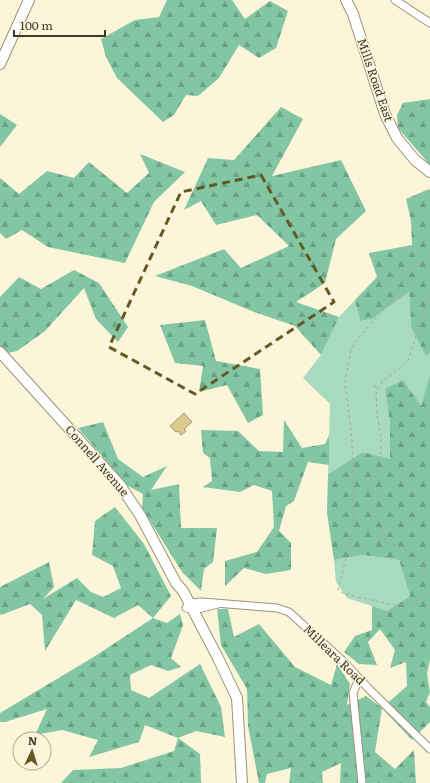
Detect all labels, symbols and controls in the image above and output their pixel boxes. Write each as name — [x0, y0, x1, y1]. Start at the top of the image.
scale bar — [14, 12, 105, 38]
text: 100 m — [20, 16, 53, 34]
street label: Mills Road East — [353, 35, 399, 124]
street label: Connell Avenue — [62, 421, 134, 500]
street label: Milleara Road — [300, 620, 370, 689]
north arrow — [12, 731, 52, 771]
text: N — [28, 732, 38, 748]

